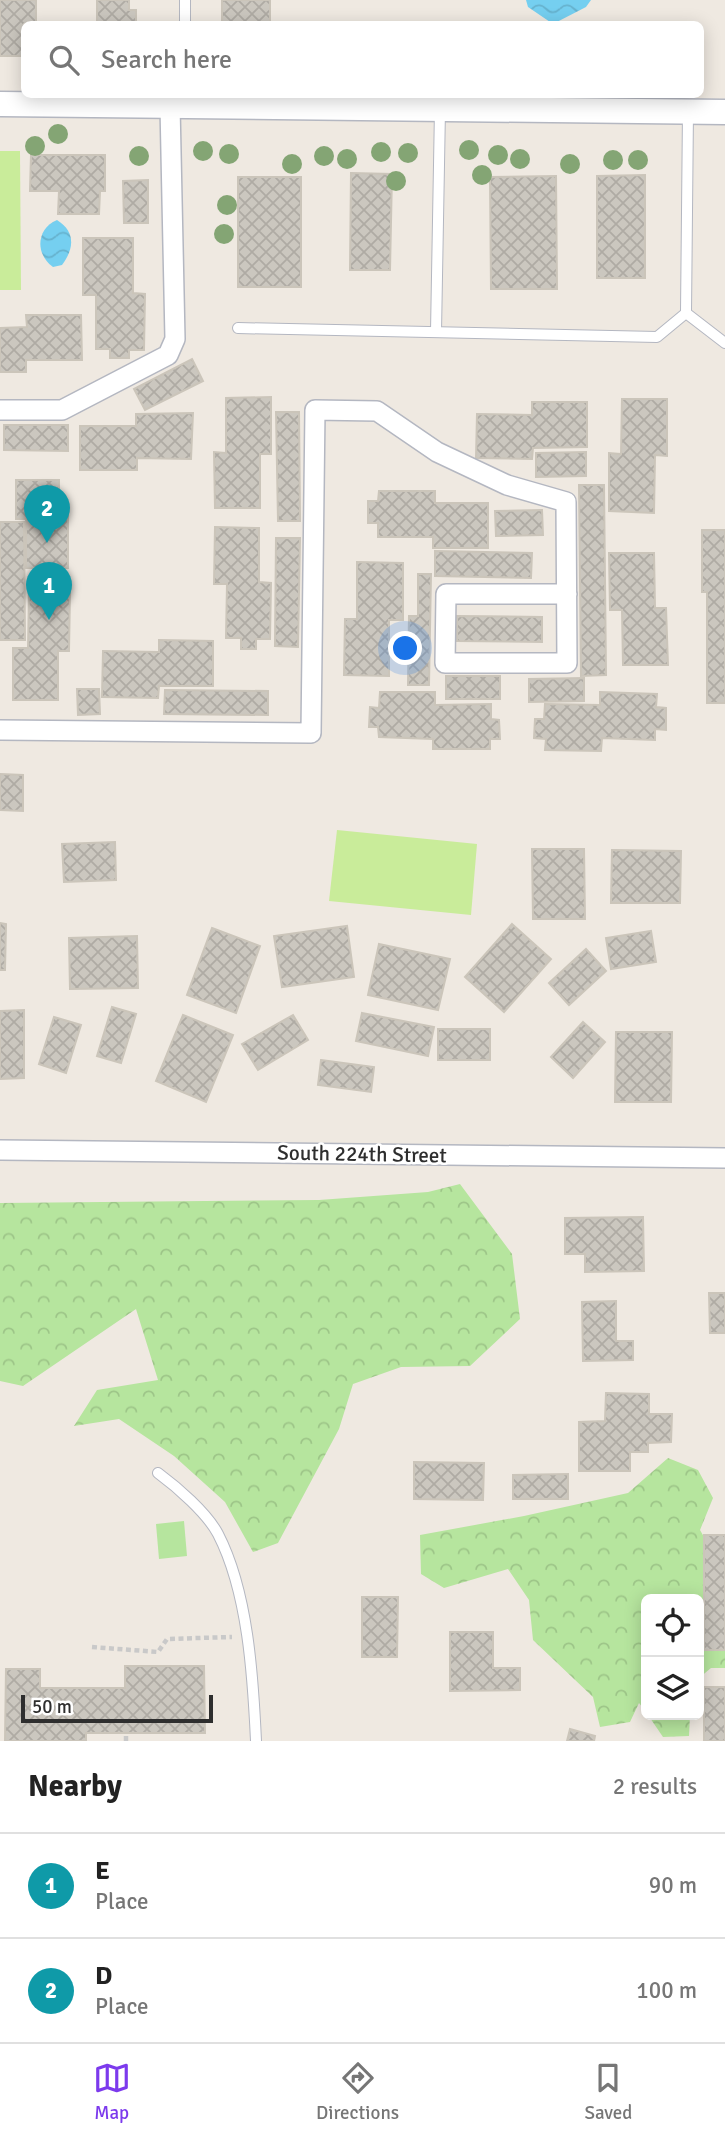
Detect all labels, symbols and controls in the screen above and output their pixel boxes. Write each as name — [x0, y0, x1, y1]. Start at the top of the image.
search box — [21, 21, 704, 98]
icon: search — [45, 41, 83, 79]
text: Search here — [101, 44, 232, 76]
pin: 2 — [24, 485, 70, 543]
pin: 1 — [26, 562, 72, 620]
your location — [388, 631, 422, 665]
street label: South 224th Street — [277, 1140, 447, 1168]
map controls — [641, 1594, 704, 1720]
button: locate — [641, 1594, 704, 1657]
button: layers — [641, 1657, 704, 1720]
scale bar — [21, 1692, 214, 1724]
text: 50 m — [32, 1695, 72, 1719]
text: Nearby — [28, 1768, 122, 1805]
text: 2 results — [613, 1772, 697, 1801]
text: E — [95, 1855, 110, 1887]
text: 1 — [45, 1871, 57, 1900]
text: 90 m — [649, 1871, 697, 1900]
text: Place — [95, 1887, 149, 1916]
text: D — [95, 1960, 112, 1992]
text: 2 — [45, 1976, 57, 2005]
text: 100 m — [636, 1976, 697, 2005]
text: Place — [95, 1992, 149, 2021]
tab: Map — [93, 2059, 131, 2125]
tab: Directions — [316, 2059, 399, 2125]
tab: Saved — [584, 2059, 632, 2125]

